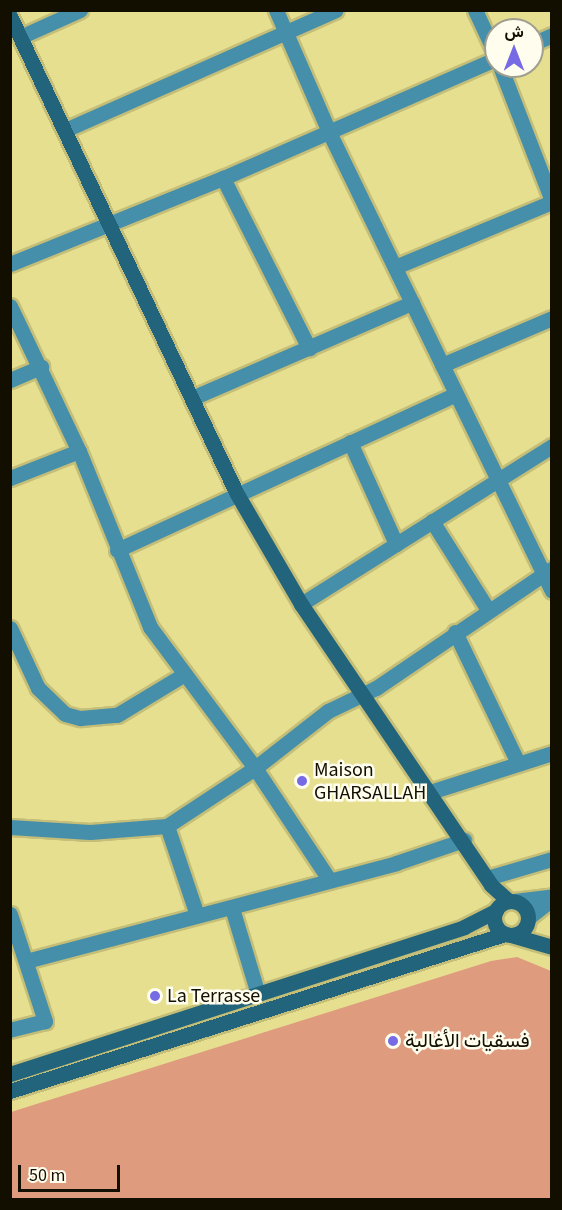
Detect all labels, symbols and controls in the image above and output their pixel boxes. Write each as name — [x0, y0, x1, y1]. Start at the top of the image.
north arrow — [484, 18, 544, 78]
text: ش — [504, 21, 524, 43]
place label: Maison GHARSALLAH — [314, 758, 426, 805]
marker: Maison GHARSALLAH — [295, 774, 309, 788]
place label: La Terrasse — [167, 984, 260, 1008]
marker: La Terrasse — [148, 989, 162, 1003]
place label: فسقيات الأغالبة — [405, 1029, 530, 1053]
marker: فسقيات الأغالبة — [386, 1034, 400, 1048]
scale bar — [21, 1153, 123, 1191]
text: 50 m — [29, 1163, 65, 1188]

